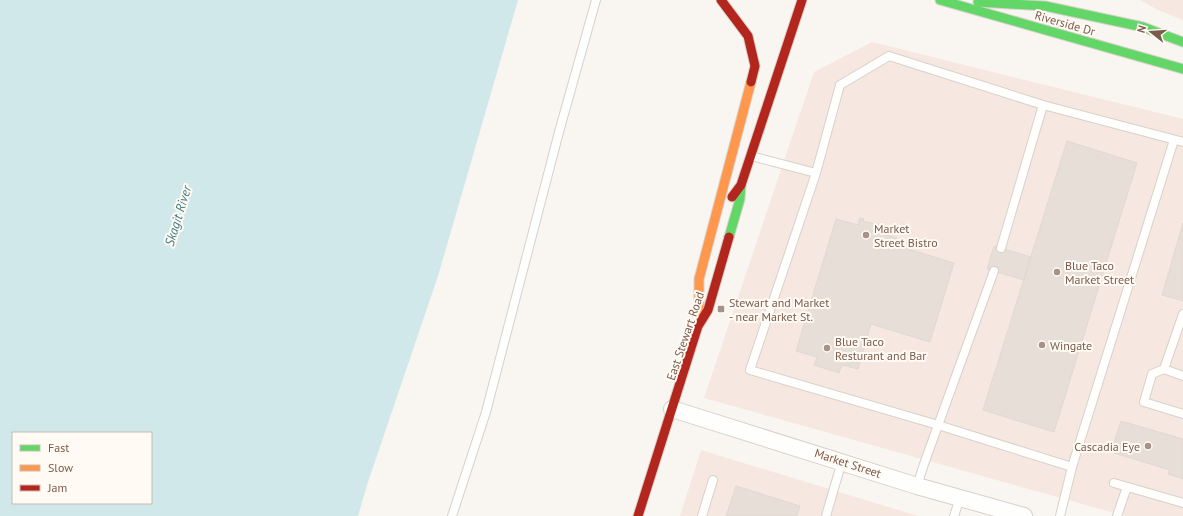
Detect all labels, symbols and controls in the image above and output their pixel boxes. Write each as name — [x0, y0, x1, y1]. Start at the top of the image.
street label: Riverside Dr — [1033, 7, 1097, 39]
north arrow — [1131, 12, 1171, 52]
text: N — [1134, 24, 1149, 35]
water label: Skagit River — [161, 183, 195, 248]
place label: Market Street Bistro — [874, 221, 938, 250]
marker: Market Street Bistro — [861, 230, 871, 240]
place label: Blue Taco Market Street — [1065, 258, 1134, 287]
marker: Blue Taco Market Street — [1052, 267, 1062, 277]
street label: East Stewart Road — [663, 290, 707, 382]
place label: Stewart and Market - near Market St. — [729, 295, 829, 324]
marker: Stewart and Market - near Market St. — [716, 304, 726, 314]
place label: Blue Taco Resturant and Bar — [835, 334, 926, 363]
place label: Wingate — [1050, 338, 1092, 353]
marker: Wingate — [1037, 340, 1047, 350]
marker: Blue Taco Resturant and Bar — [822, 343, 832, 353]
legend — [12, 432, 152, 504]
place label: Cascadia Eye — [1074, 439, 1140, 454]
text: Fast — [48, 440, 69, 455]
marker: Cascadia Eye — [1143, 441, 1153, 451]
street label: Market Street — [813, 445, 883, 481]
text: Slow — [48, 460, 73, 475]
text: Jam — [47, 480, 67, 495]

